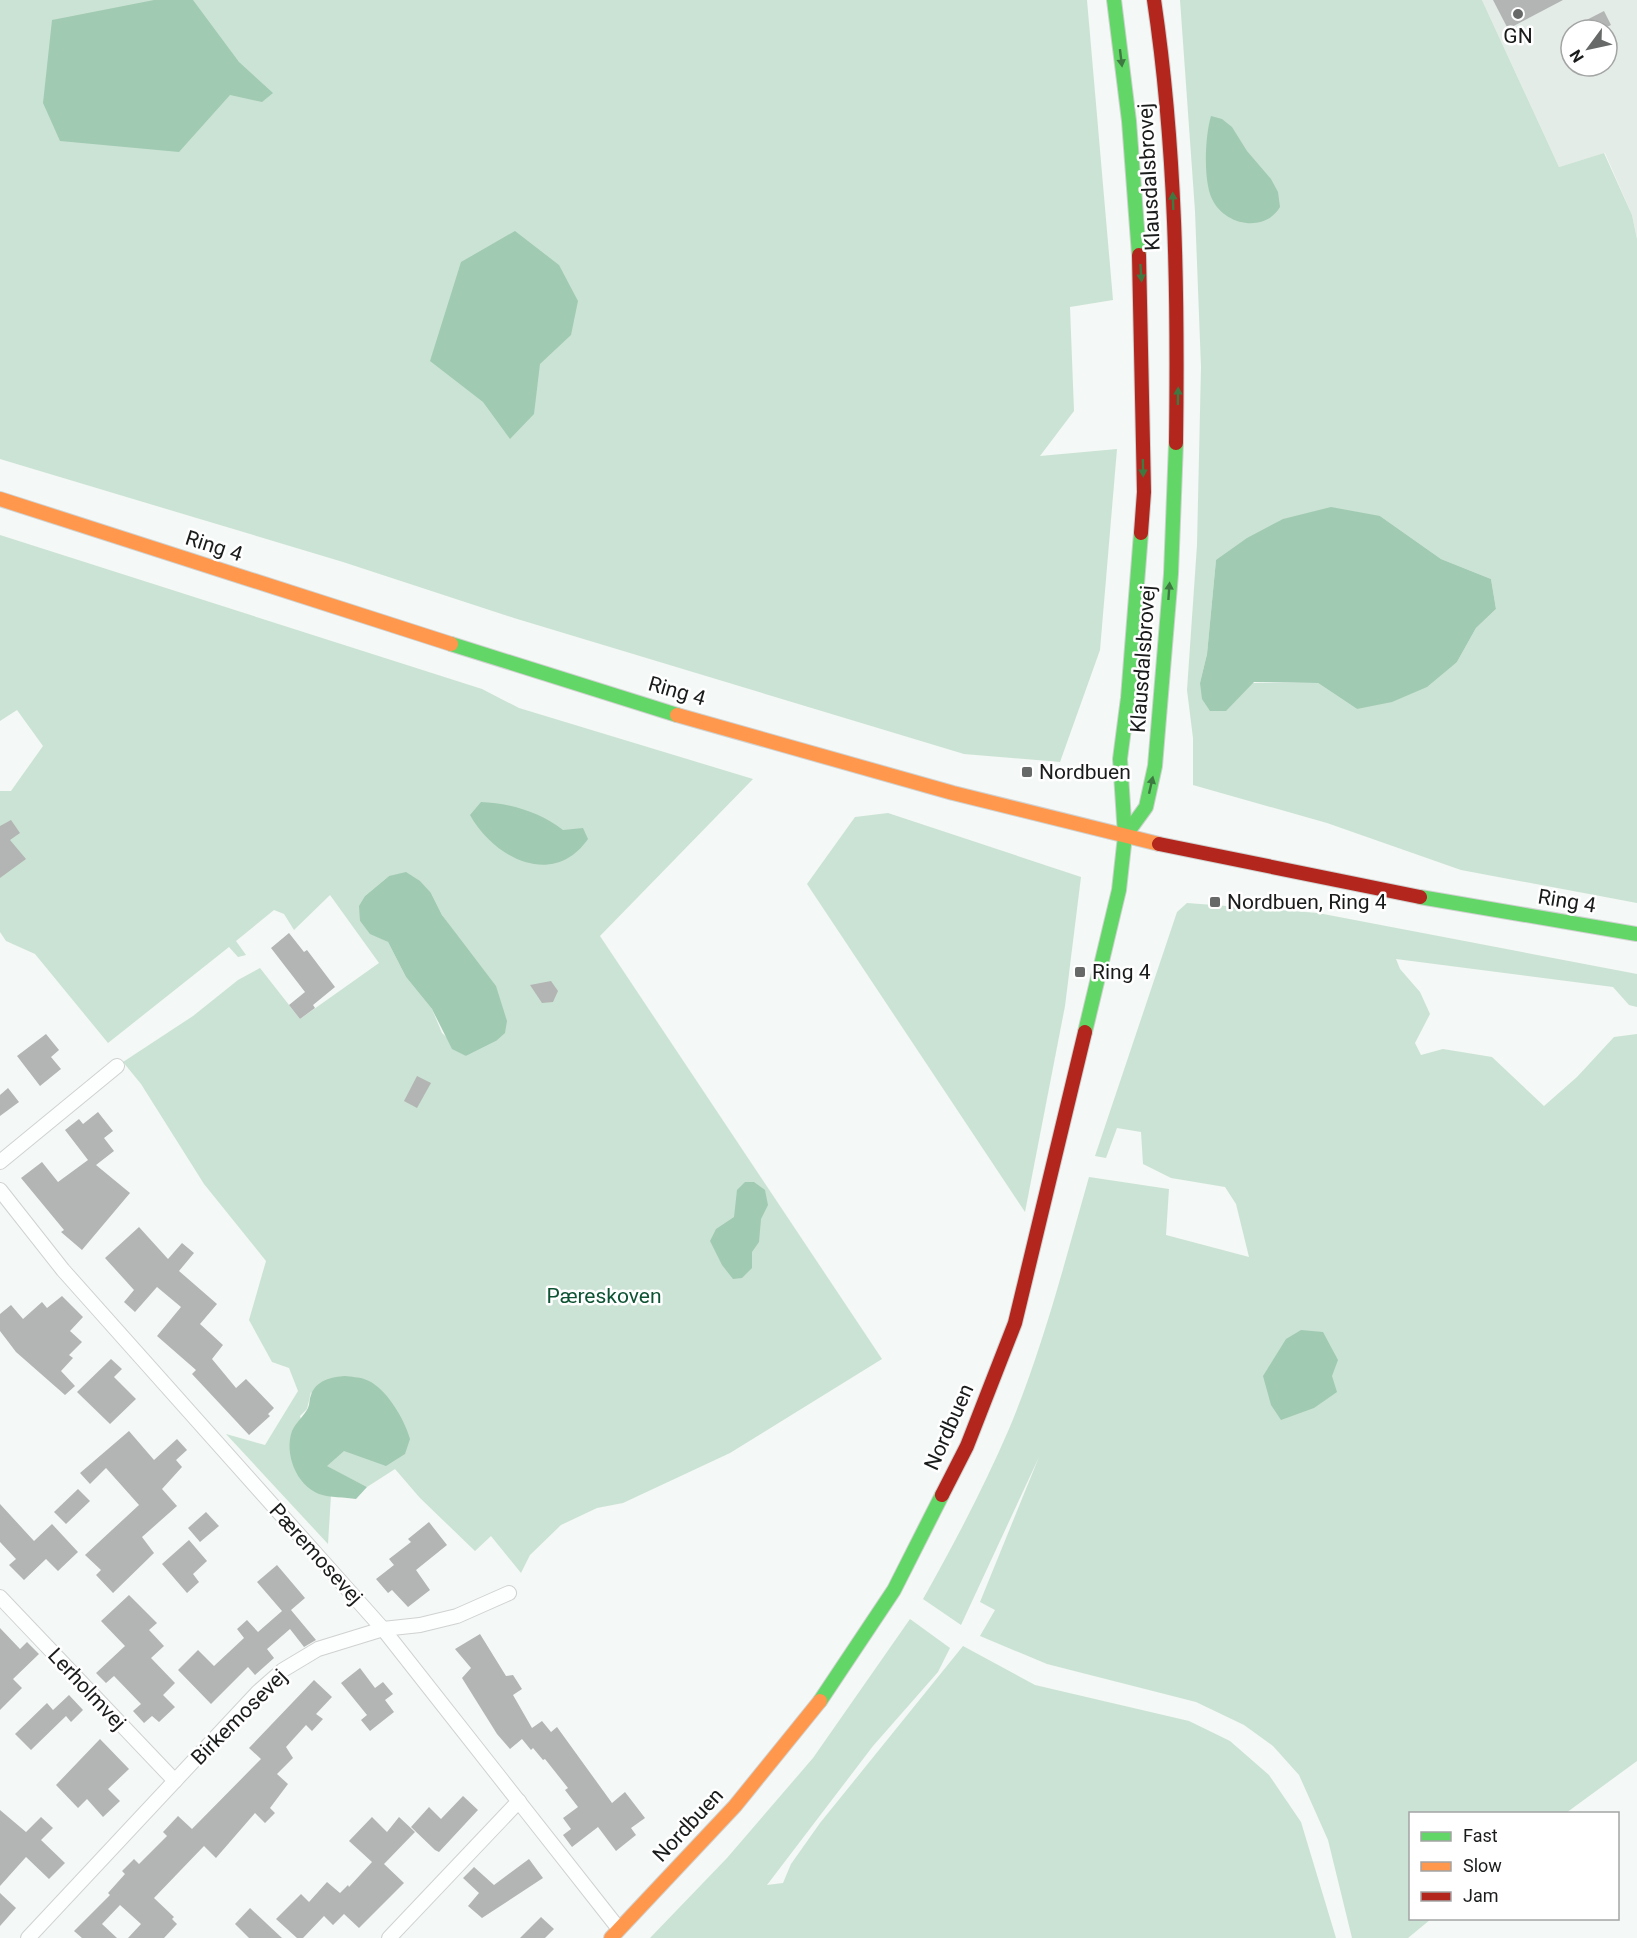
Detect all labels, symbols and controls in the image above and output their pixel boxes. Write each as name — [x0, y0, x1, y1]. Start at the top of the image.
marker: GN — [1511, 7, 1525, 21]
north arrow — [1559, 18, 1619, 78]
place label: GN — [1503, 24, 1533, 48]
text: N — [1566, 46, 1588, 66]
one-way arrow — [1116, 49, 1126, 68]
street label: Klausdalsbrovej — [1133, 102, 1165, 252]
one-way arrow — [1168, 192, 1178, 211]
one-way arrow — [1136, 264, 1145, 283]
one-way arrow — [1173, 387, 1182, 406]
one-way arrow — [1139, 459, 1148, 478]
street label: Ring 4 — [182, 526, 246, 567]
one-way arrow — [1165, 582, 1174, 601]
street label: Klausdalsbrovej — [1126, 584, 1160, 734]
street label: Ring 4 — [646, 671, 709, 711]
place label: Nordbuen — [1039, 760, 1131, 784]
marker: Nordbuen — [1020, 765, 1034, 779]
one-way arrow — [1146, 776, 1156, 794]
street label: Ring 4 — [1536, 885, 1598, 917]
place label: Nordbuen, Ring 4 — [1227, 890, 1387, 914]
marker: Nordbuen, Ring 4 — [1208, 895, 1222, 909]
place label: Ring 4 — [1092, 960, 1151, 984]
marker: Ring 4 — [1073, 965, 1087, 979]
park label: Pæreskoven — [546, 1284, 662, 1308]
street label: Nordbuen — [919, 1380, 979, 1474]
street label: Pæremosevej — [264, 1499, 368, 1609]
street label: Lerholmvej — [43, 1643, 131, 1735]
street label: Birkemosevej — [186, 1664, 292, 1770]
street label: Nordbuen — [648, 1783, 728, 1867]
legend — [1409, 1812, 1619, 1920]
text: Fast — [1463, 1825, 1498, 1846]
text: Slow — [1463, 1855, 1502, 1876]
text: Jam — [1463, 1885, 1499, 1906]

